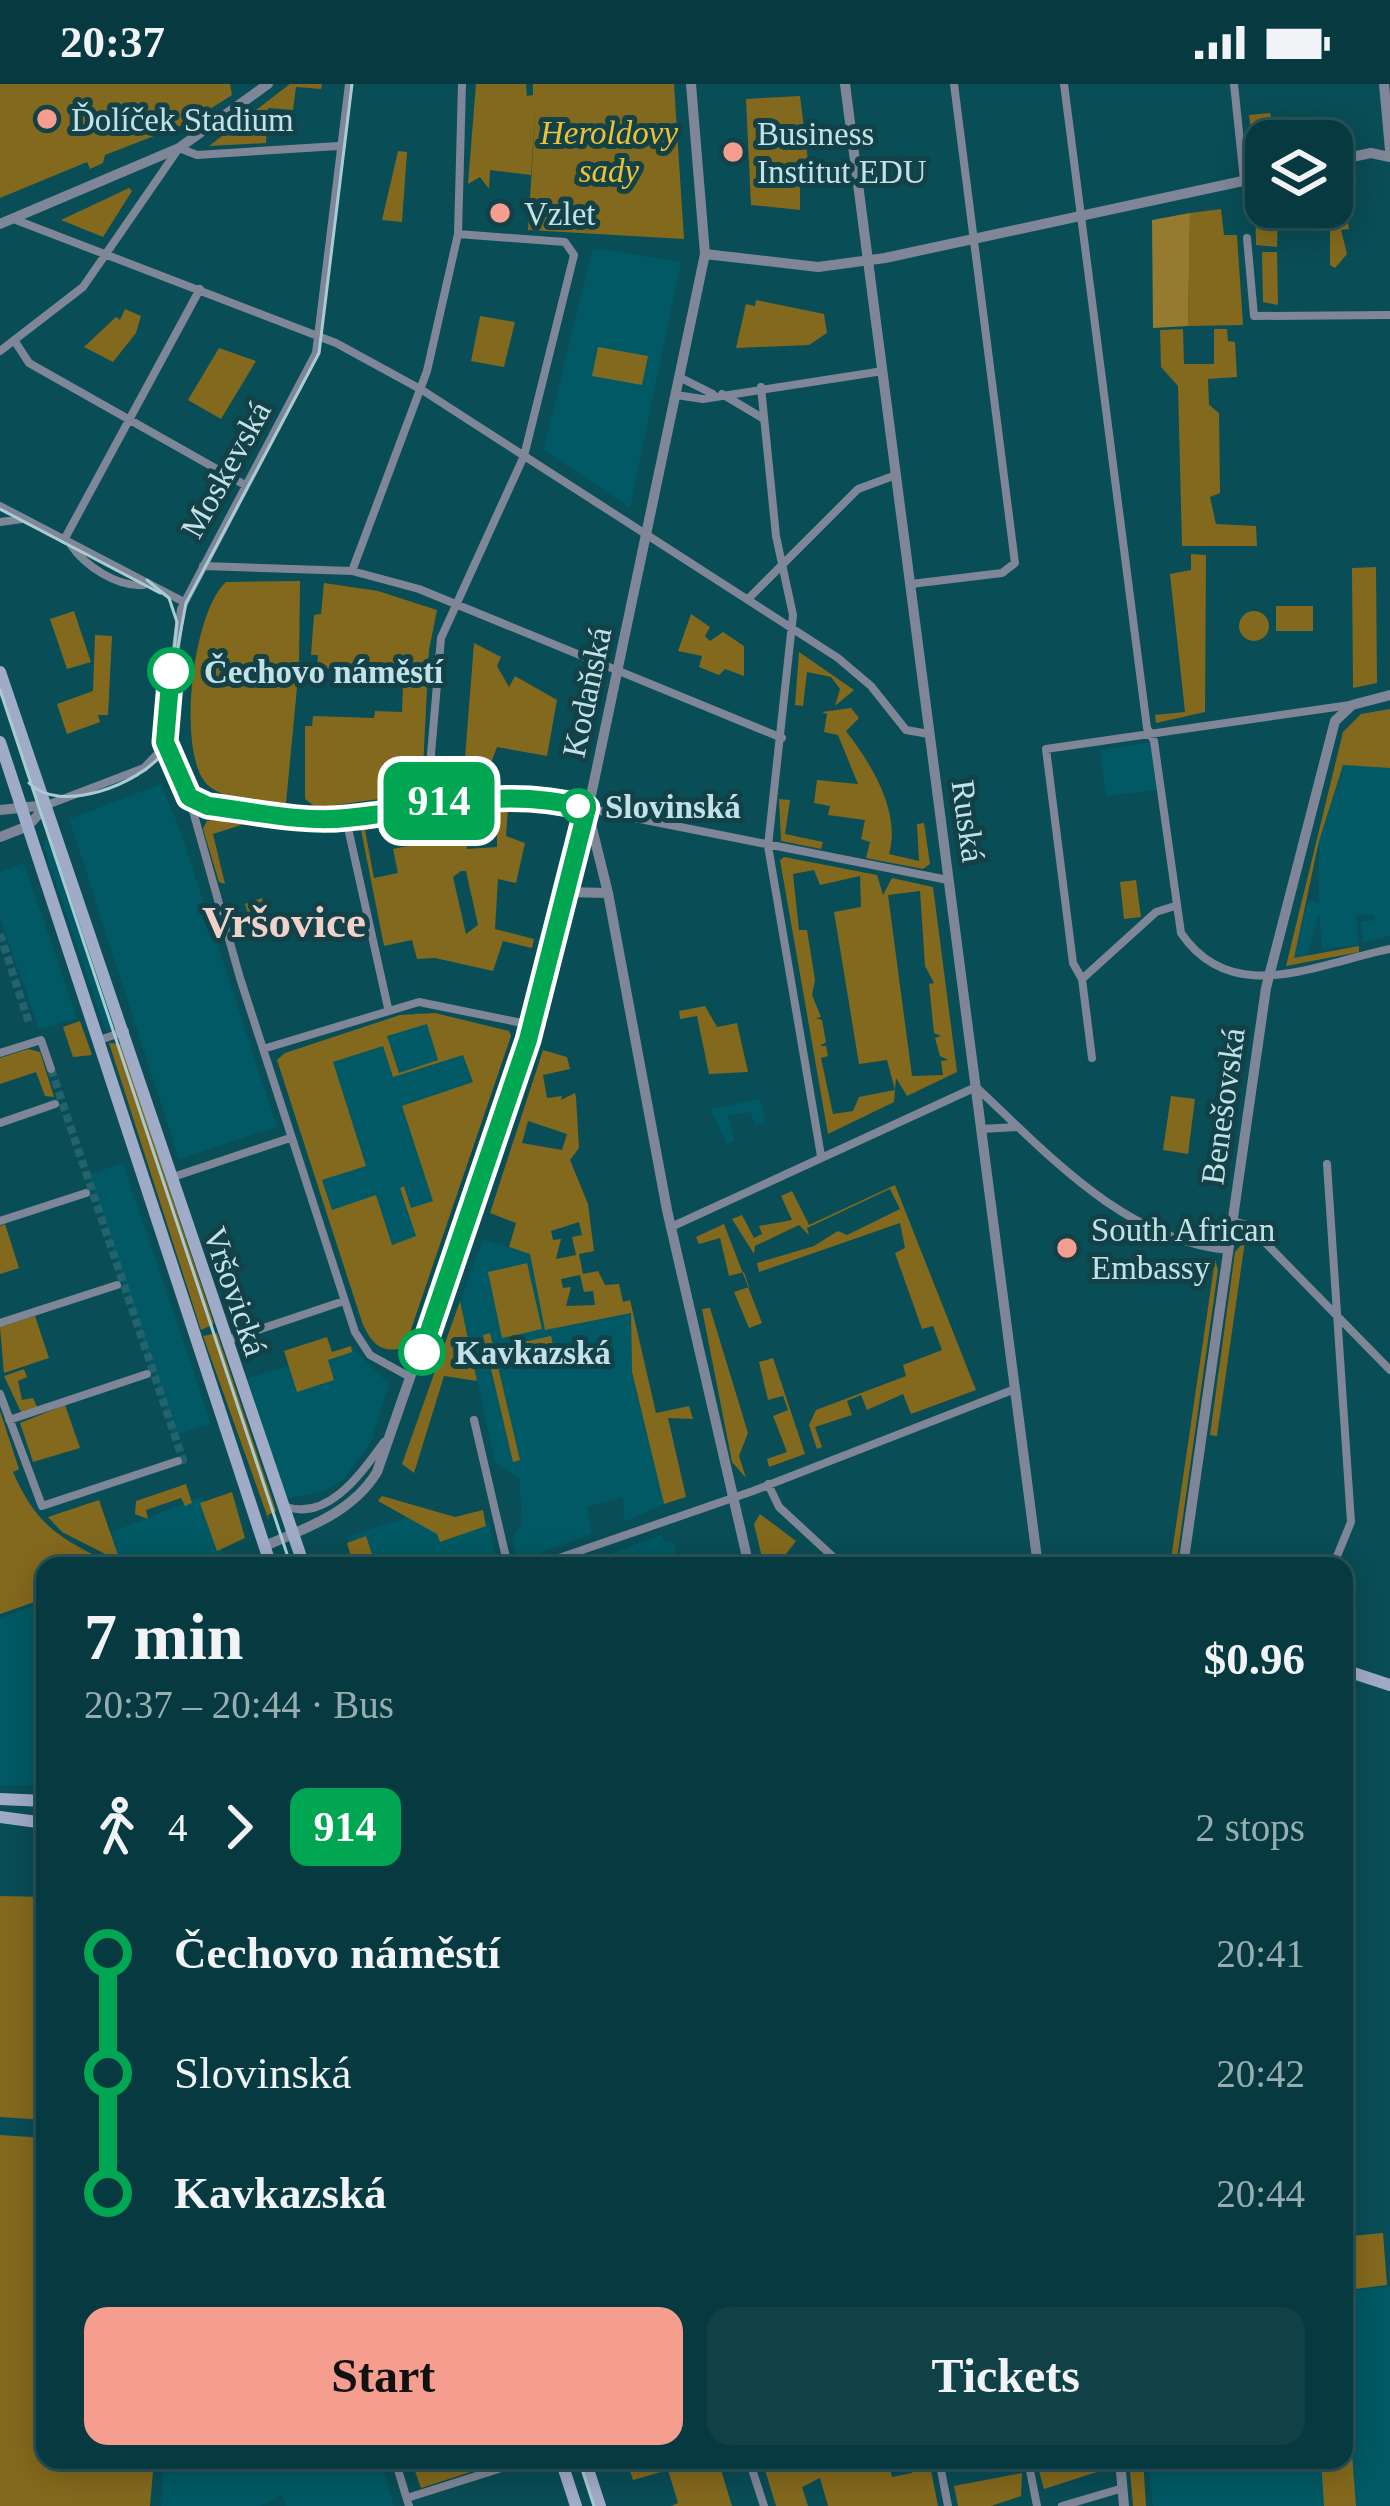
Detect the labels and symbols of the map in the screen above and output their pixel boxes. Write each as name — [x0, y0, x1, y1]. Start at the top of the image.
place label: Ďolíček Stadium — [71, 102, 294, 138]
marker: Ďolíček Stadium — [34, 106, 60, 132]
park label: Heroldovy sady — [539, 115, 678, 189]
place label: Business Institut EDU — [757, 116, 927, 190]
marker: Business Institut EDU — [720, 139, 746, 165]
place label: Vzlet — [524, 196, 595, 232]
marker: Vzlet — [487, 200, 513, 226]
street label: Moskevská — [174, 395, 278, 544]
street label: Kodaňská — [556, 624, 618, 760]
marker: Čechovo náměstí — [149, 649, 193, 693]
place label: Čechovo náměstí — [204, 653, 444, 690]
line badge: 914 — [370, 762, 508, 840]
street label: Ruská — [944, 778, 992, 865]
place label: Slovinská — [605, 789, 741, 825]
marker: Slovinská — [562, 790, 594, 822]
district label: Vršovice — [202, 897, 366, 947]
street label: Benešovská — [1194, 1025, 1252, 1187]
place label: South African Embassy — [1091, 1212, 1275, 1286]
street label: Vršovická — [196, 1222, 274, 1361]
marker: South African Embassy — [1054, 1235, 1080, 1261]
marker: Kavkazská — [400, 1330, 444, 1374]
place label: Kavkazská — [455, 1335, 611, 1371]

